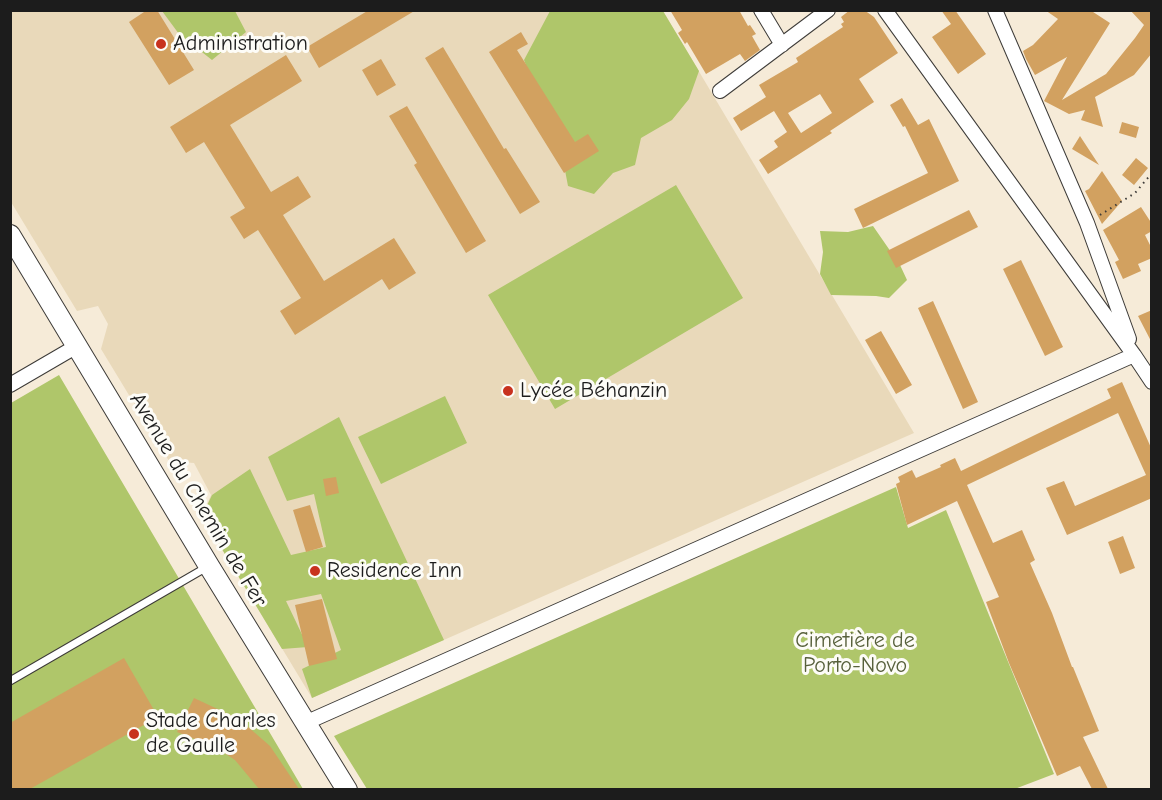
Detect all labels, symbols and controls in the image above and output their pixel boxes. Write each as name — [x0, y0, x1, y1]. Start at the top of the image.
place label: Administration — [173, 31, 308, 57]
marker: Administration — [154, 37, 168, 51]
place label: Lycée Béhanzin — [520, 378, 667, 404]
marker: Lycée Béhanzin — [501, 384, 515, 398]
street label: Avenue du Chemin de Fer — [124, 388, 272, 612]
place label: Residence Inn — [327, 558, 462, 584]
marker: Residence Inn — [308, 564, 322, 578]
park label: Cimetière de Porto-Novo — [795, 628, 915, 680]
place label: Stade Charles de Gaulle — [146, 708, 276, 760]
marker: Stade Charles de Gaulle — [127, 727, 141, 741]

